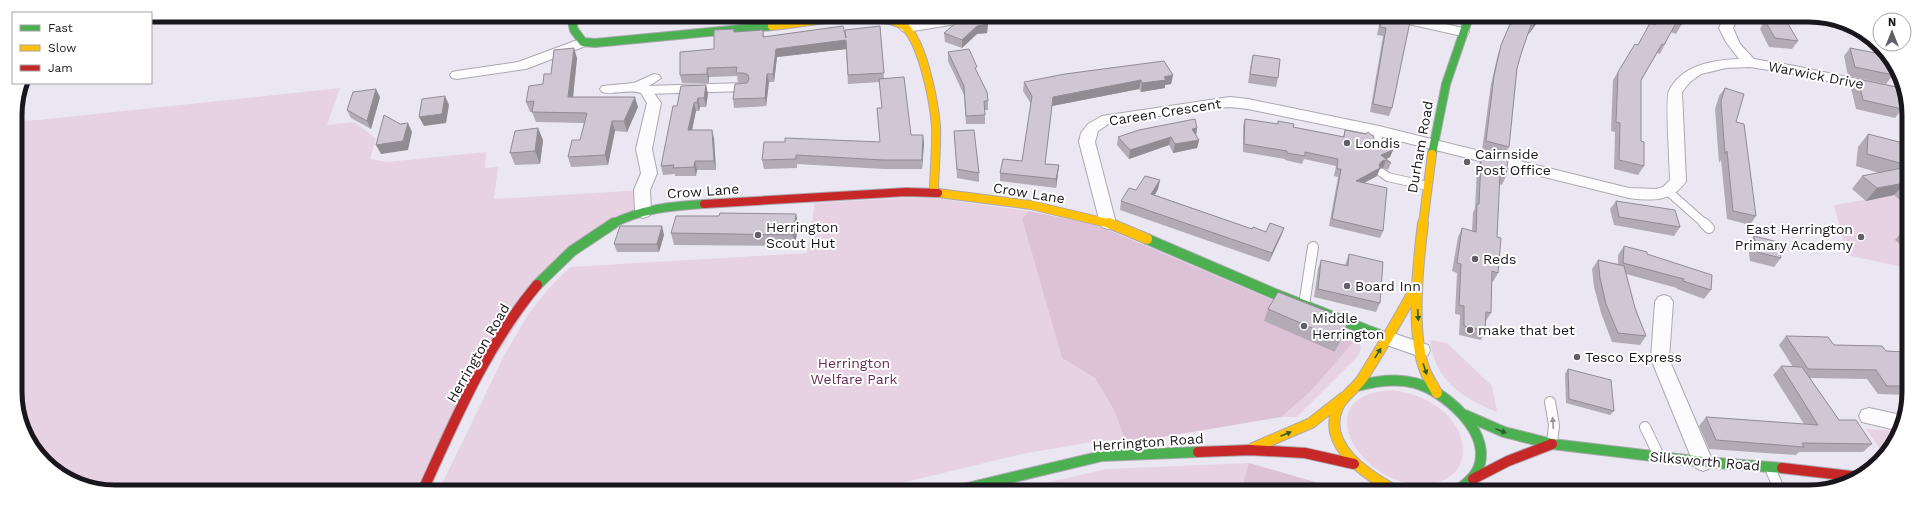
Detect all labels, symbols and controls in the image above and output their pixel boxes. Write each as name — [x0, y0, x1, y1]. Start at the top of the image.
legend — [12, 12, 152, 84]
north arrow — [1872, 12, 1912, 52]
text: N — [1888, 16, 1896, 29]
text: Fast — [48, 21, 73, 35]
text: Slow — [48, 41, 76, 55]
street label: Warwick Drive — [1767, 58, 1865, 92]
text: Jam — [48, 61, 73, 75]
street label: Careen Crescent — [1108, 95, 1222, 129]
street label: Durham Road — [1404, 100, 1436, 194]
place label: Londis — [1355, 135, 1400, 151]
marker: Londis — [1342, 138, 1352, 148]
place label: Cairnside Post Office — [1475, 146, 1551, 178]
marker: Cairnside Post Office — [1462, 157, 1472, 167]
street label: Crow Lane — [992, 179, 1066, 207]
street label: Crow Lane — [666, 180, 740, 202]
place label: Herrington Scout Hut — [766, 219, 838, 251]
place label: East Herrington Primary Academy — [1735, 221, 1854, 253]
marker: Herrington Scout Hut — [753, 230, 763, 240]
marker: East Herrington Primary Academy — [1856, 232, 1866, 242]
place label: Reds — [1483, 251, 1516, 267]
marker: Reds — [1470, 254, 1480, 264]
place label: Board Inn — [1355, 278, 1421, 294]
marker: Board Inn — [1342, 281, 1352, 291]
street label: Herrington Road — [443, 301, 513, 405]
one-way arrow — [1415, 309, 1422, 321]
place label: Middle Herrington — [1312, 310, 1384, 342]
marker: Middle Herrington — [1299, 321, 1309, 331]
place label: make that bet — [1478, 322, 1575, 338]
marker: make that bet — [1465, 325, 1475, 335]
one-way arrow — [1374, 347, 1381, 359]
place label: Tesco Express — [1585, 349, 1682, 365]
marker: Tesco Express — [1572, 352, 1582, 362]
park label: Herrington Welfare Park — [811, 355, 897, 387]
one-way arrow — [1422, 364, 1428, 376]
one-way arrow — [1549, 417, 1556, 429]
one-way arrow — [1495, 428, 1507, 434]
street label: Herrington Road — [1092, 430, 1204, 454]
one-way arrow — [1280, 431, 1291, 437]
street label: Silksworth Road — [1649, 448, 1761, 474]

